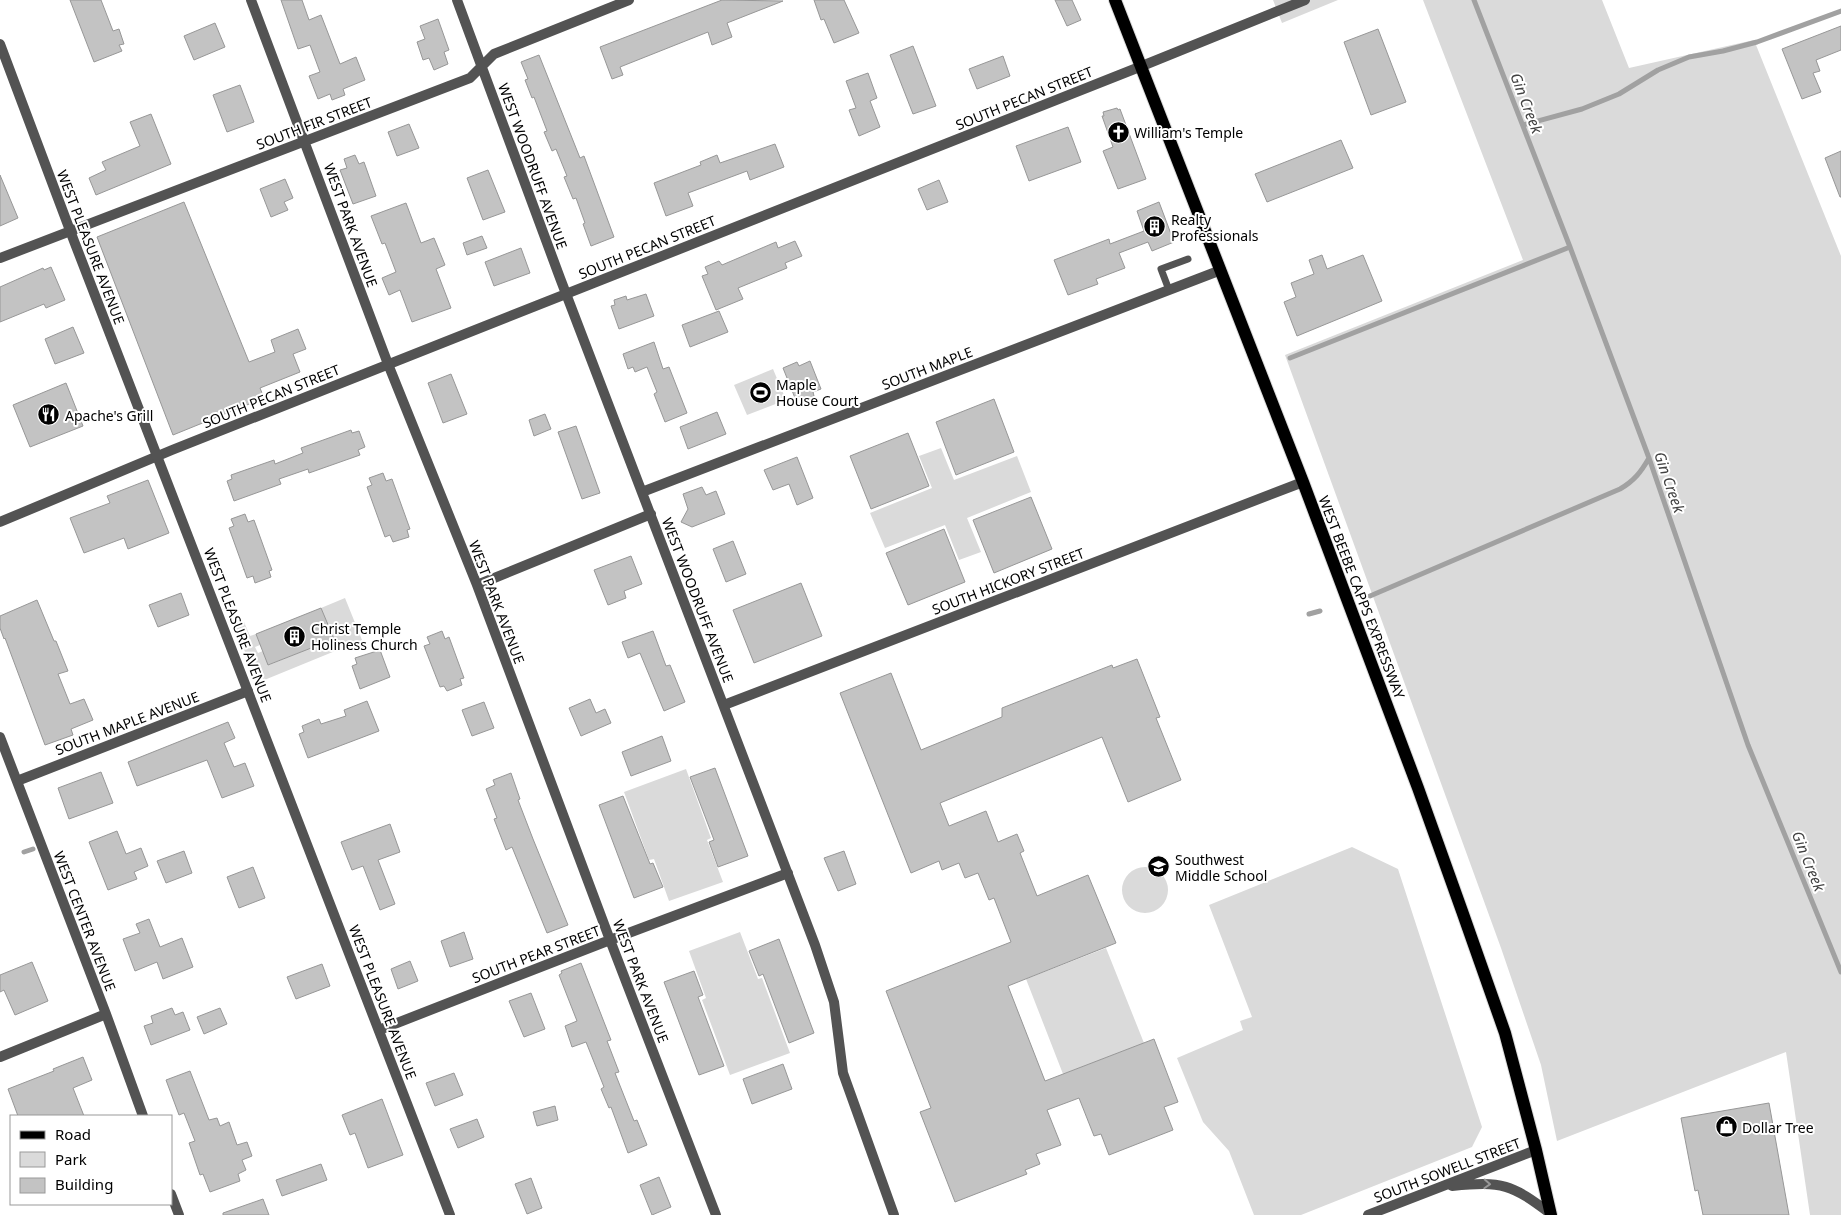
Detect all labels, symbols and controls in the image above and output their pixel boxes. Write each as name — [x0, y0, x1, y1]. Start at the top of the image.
street label: SOUTH PECAN STREET — [953, 62, 1096, 134]
water label: Gin Creek — [1506, 70, 1548, 137]
street label: WEST WOODRUFF AVENUE — [494, 80, 572, 252]
street label: SOUTH FIR STREET — [253, 92, 375, 154]
church icon: William's Temple — [1106, 120, 1130, 144]
place label: William's Temple — [1134, 123, 1243, 142]
street label: WEST PARK AVENUE — [320, 160, 382, 290]
street label: WEST PLEASURE AVENUE — [53, 167, 129, 327]
place label: Realty Professionals — [1171, 210, 1259, 245]
street label: SOUTH PECAN STREET — [576, 211, 719, 283]
building icon: Realty Professionals — [1143, 215, 1167, 239]
street label: SOUTH MAPLE — [879, 342, 975, 394]
street label: SOUTH PECAN STREET — [200, 360, 343, 432]
place label: Maple House Court — [776, 375, 859, 410]
sports icon: Maple House Court — [748, 380, 772, 404]
restaurant icon: Apache's Grill — [37, 403, 61, 427]
place label: Apache's Grill — [65, 406, 153, 425]
water label: Gin Creek — [1650, 449, 1690, 516]
street label: WEST BEEBE CAPPS EXPRESSWAY — [1314, 493, 1410, 701]
street label: WEST WOODRUFF AVENUE — [658, 515, 738, 685]
street label: WEST PARK AVENUE — [465, 538, 529, 666]
street label: SOUTH HICKORY STREET — [929, 543, 1087, 619]
street label: WEST PLEASURE AVENUE — [200, 545, 276, 705]
place label: Christ Temple Holiness Church — [311, 619, 418, 654]
building icon: Christ Temple Holiness Church — [283, 624, 307, 648]
street label: SOUTH MAPLE AVENUE — [52, 687, 202, 759]
water label: Gin Creek — [1788, 828, 1830, 895]
street label: WEST CENTER AVENUE — [50, 848, 120, 994]
place label: Southwest Middle School — [1175, 850, 1267, 885]
school or university icon: Southwest Middle School — [1147, 855, 1171, 879]
street label: WEST PARK AVENUE — [609, 917, 673, 1045]
street label: SOUTH PEAR STREET — [469, 921, 603, 987]
street label: WEST PLEASURE AVENUE — [345, 922, 421, 1082]
legend — [10, 1115, 172, 1205]
shop icon: Dollar Tree — [1714, 1115, 1738, 1139]
place label: Dollar Tree — [1742, 1118, 1814, 1137]
text: Road — [55, 1124, 91, 1144]
street label: SOUTH SOWELL STREET — [1371, 1133, 1523, 1207]
text: Park — [55, 1149, 87, 1169]
text: Building — [55, 1174, 113, 1194]
one-way arrow — [1484, 1179, 1492, 1190]

